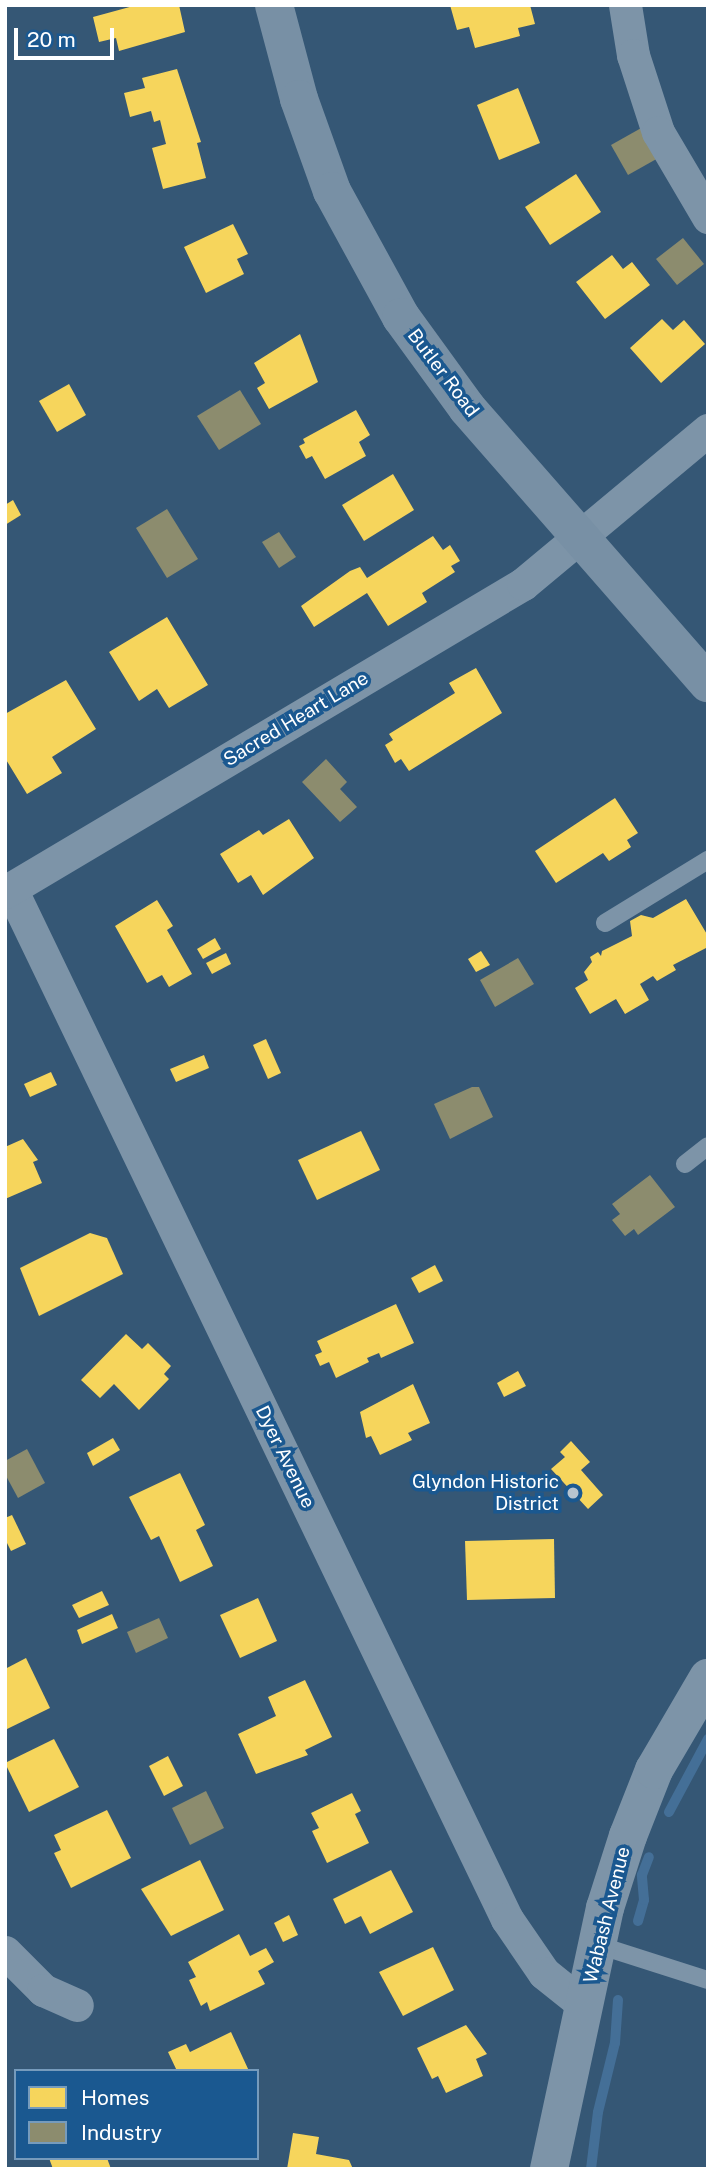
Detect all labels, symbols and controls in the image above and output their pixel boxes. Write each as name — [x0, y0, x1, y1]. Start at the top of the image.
scale bar — [18, 14, 117, 58]
text: 20 m — [27, 27, 76, 52]
street label: Butler Road — [403, 325, 483, 421]
street label: Sacred Heart Lane — [219, 667, 373, 771]
street label: Dyer Avenue — [250, 1402, 320, 1512]
place label: Glyndon Historic District — [412, 1471, 559, 1515]
marker: Glyndon Historic District — [565, 1485, 581, 1501]
street label: Wabash Avenue — [579, 1844, 635, 1986]
legend — [14, 2069, 259, 2160]
text: Homes — [81, 2085, 149, 2110]
text: Industry — [81, 2120, 162, 2145]

